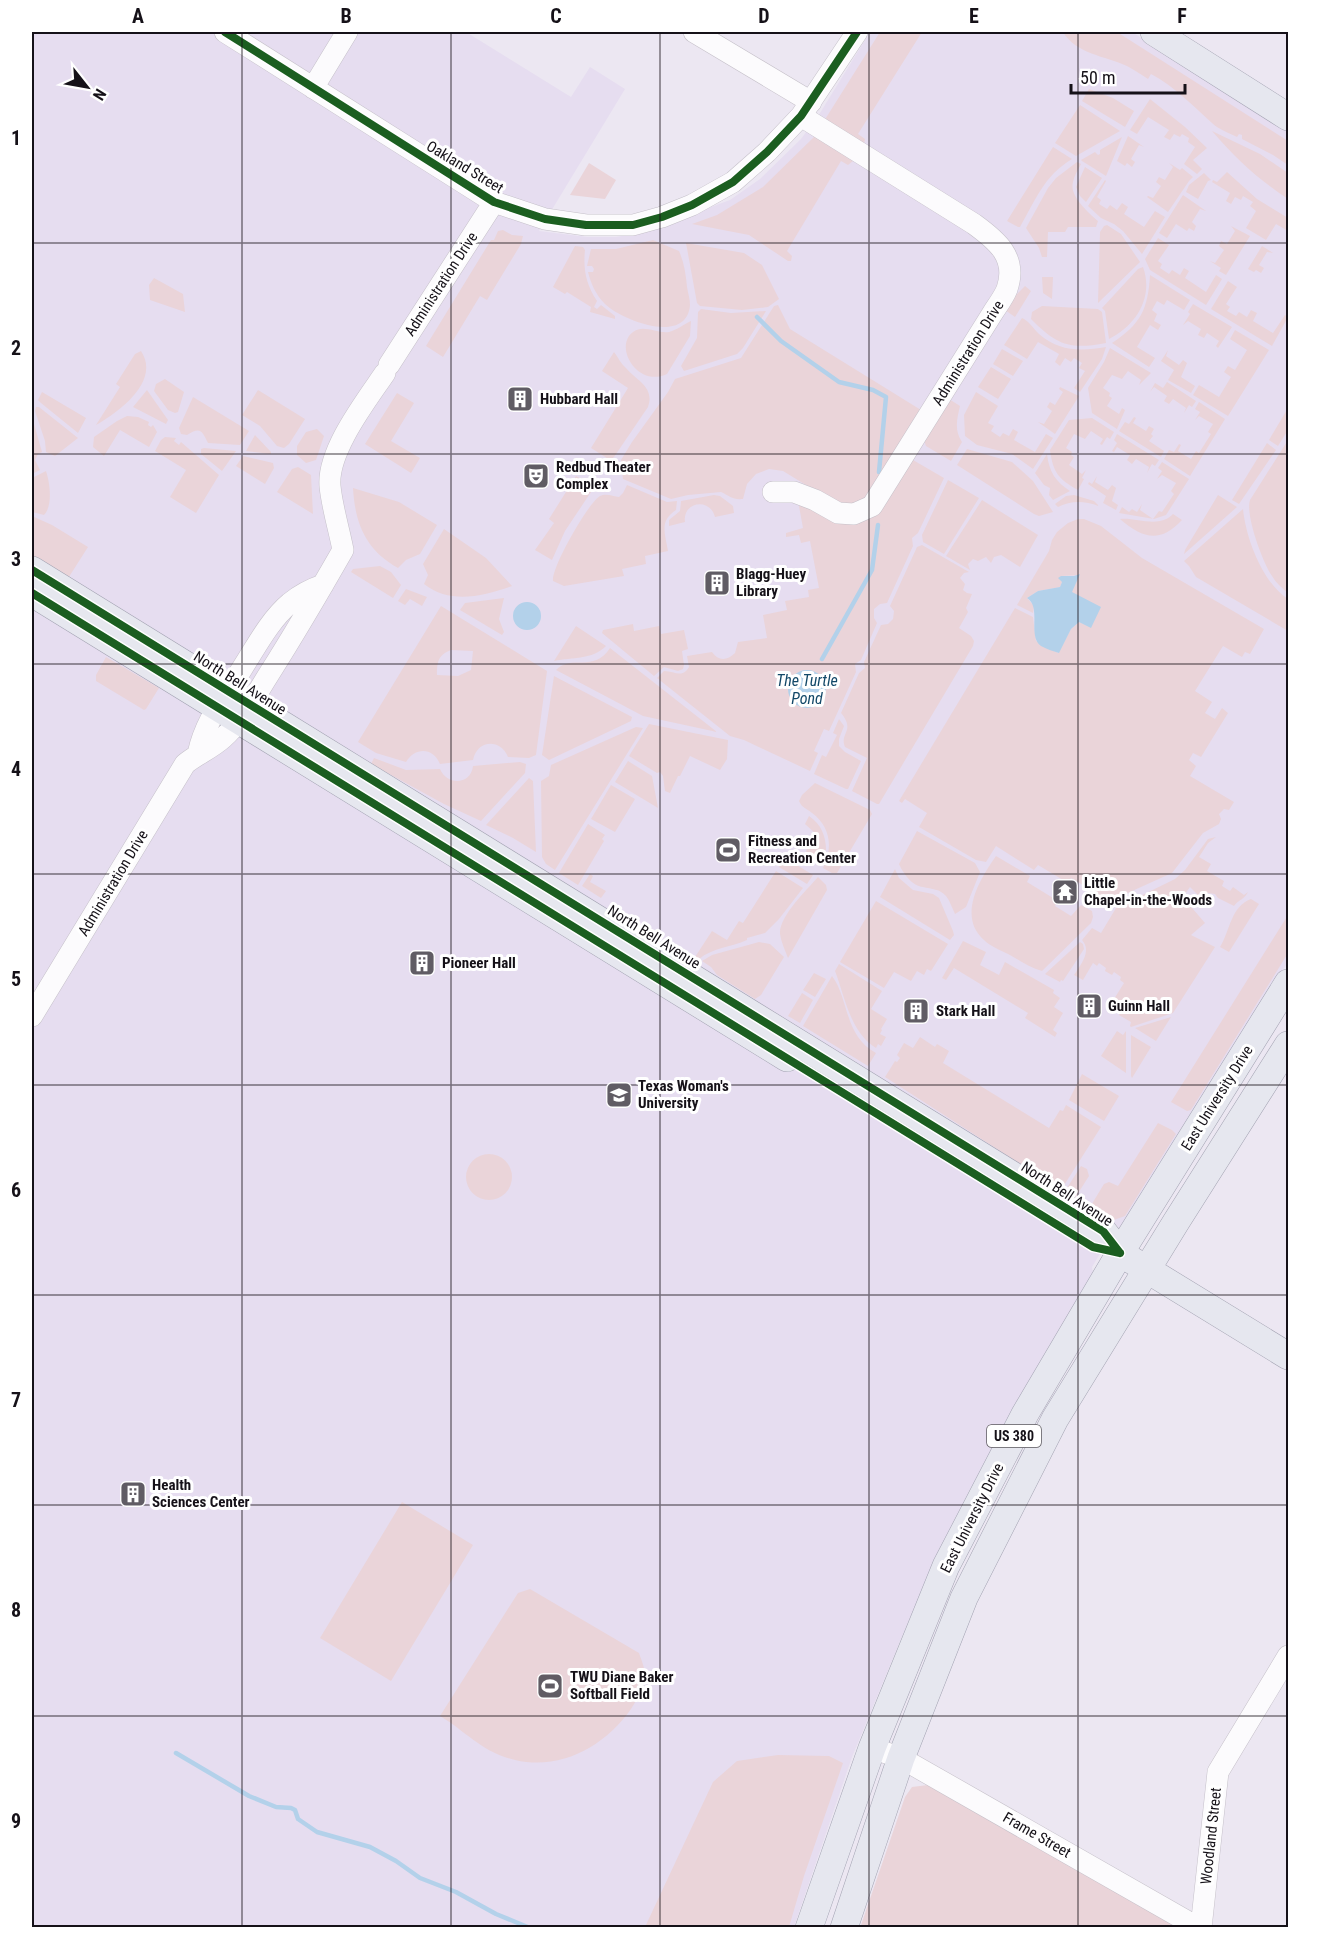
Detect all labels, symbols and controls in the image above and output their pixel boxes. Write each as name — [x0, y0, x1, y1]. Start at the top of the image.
text: A — [132, 4, 144, 28]
text: B — [340, 4, 352, 28]
text: C — [550, 4, 562, 28]
text: D — [758, 4, 770, 28]
text: E — [969, 4, 979, 28]
text: F — [1177, 4, 1187, 28]
north arrow — [57, 57, 117, 117]
scale bar — [1071, 57, 1185, 95]
text: 50 m — [1080, 67, 1115, 88]
text: N — [89, 85, 110, 104]
text: 1 — [11, 126, 21, 150]
street label: Oakland Street — [423, 137, 507, 197]
street label: Administration Drive — [401, 229, 481, 339]
street label: Administration Drive — [928, 297, 1008, 409]
text: 2 — [11, 336, 21, 360]
building icon: Hubbard Hall — [505, 384, 535, 414]
place label: Hubbard Hall — [540, 390, 618, 408]
place label: Redbud Theater Complex — [556, 458, 651, 493]
theatre icon: Redbud Theater Complex — [521, 461, 551, 491]
text: 3 — [11, 547, 21, 571]
place label: Blagg-Huey Library — [736, 565, 806, 600]
building icon: Blagg-Huey Library — [702, 568, 732, 598]
street label: North Bell Avenue — [190, 647, 290, 719]
water label: The Turtle Pond — [776, 671, 838, 708]
text: 4 — [11, 757, 21, 781]
street label: Administration Drive — [74, 827, 152, 939]
place label: Fitness and Recreation Center — [748, 832, 856, 867]
sports icon: Fitness and Recreation Center — [713, 835, 743, 865]
place label: Little Chapel-in-the-Woods — [1084, 874, 1212, 909]
temple icon: Little Chapel-in-the-Woods — [1050, 877, 1080, 907]
street label: North Bell Avenue — [604, 901, 704, 973]
building icon: Pioneer Hall — [407, 948, 437, 978]
place label: Pioneer Hall — [442, 954, 516, 972]
text: 5 — [11, 967, 21, 991]
building icon: Guinn Hall — [1074, 991, 1104, 1021]
building icon: Stark Hall — [901, 996, 931, 1026]
place label: Guinn Hall — [1108, 997, 1170, 1015]
place label: Stark Hall — [936, 1002, 995, 1020]
street label: East University Drive — [1177, 1042, 1257, 1154]
place label: Texas Woman's University — [638, 1077, 729, 1112]
school or university icon: Texas Woman's University — [604, 1080, 634, 1110]
street label: North Bell Avenue — [1018, 1158, 1116, 1230]
text: 6 — [11, 1178, 21, 1202]
text: 7 — [11, 1388, 21, 1412]
road number: US 380 — [987, 1425, 1041, 1447]
street label: East University Drive — [937, 1460, 1007, 1576]
place label: Health Sciences Center — [152, 1476, 250, 1511]
building icon: Health Sciences Center — [118, 1479, 148, 1509]
text: 8 — [11, 1598, 21, 1622]
place label: TWU Diane Baker Softball Field — [570, 1668, 674, 1703]
sports icon: TWU Diane Baker Softball Field — [535, 1671, 565, 1701]
street label: Woodland Street — [1197, 1787, 1225, 1885]
street label: Frame Street — [1000, 1808, 1074, 1862]
text: 9 — [11, 1809, 21, 1833]

